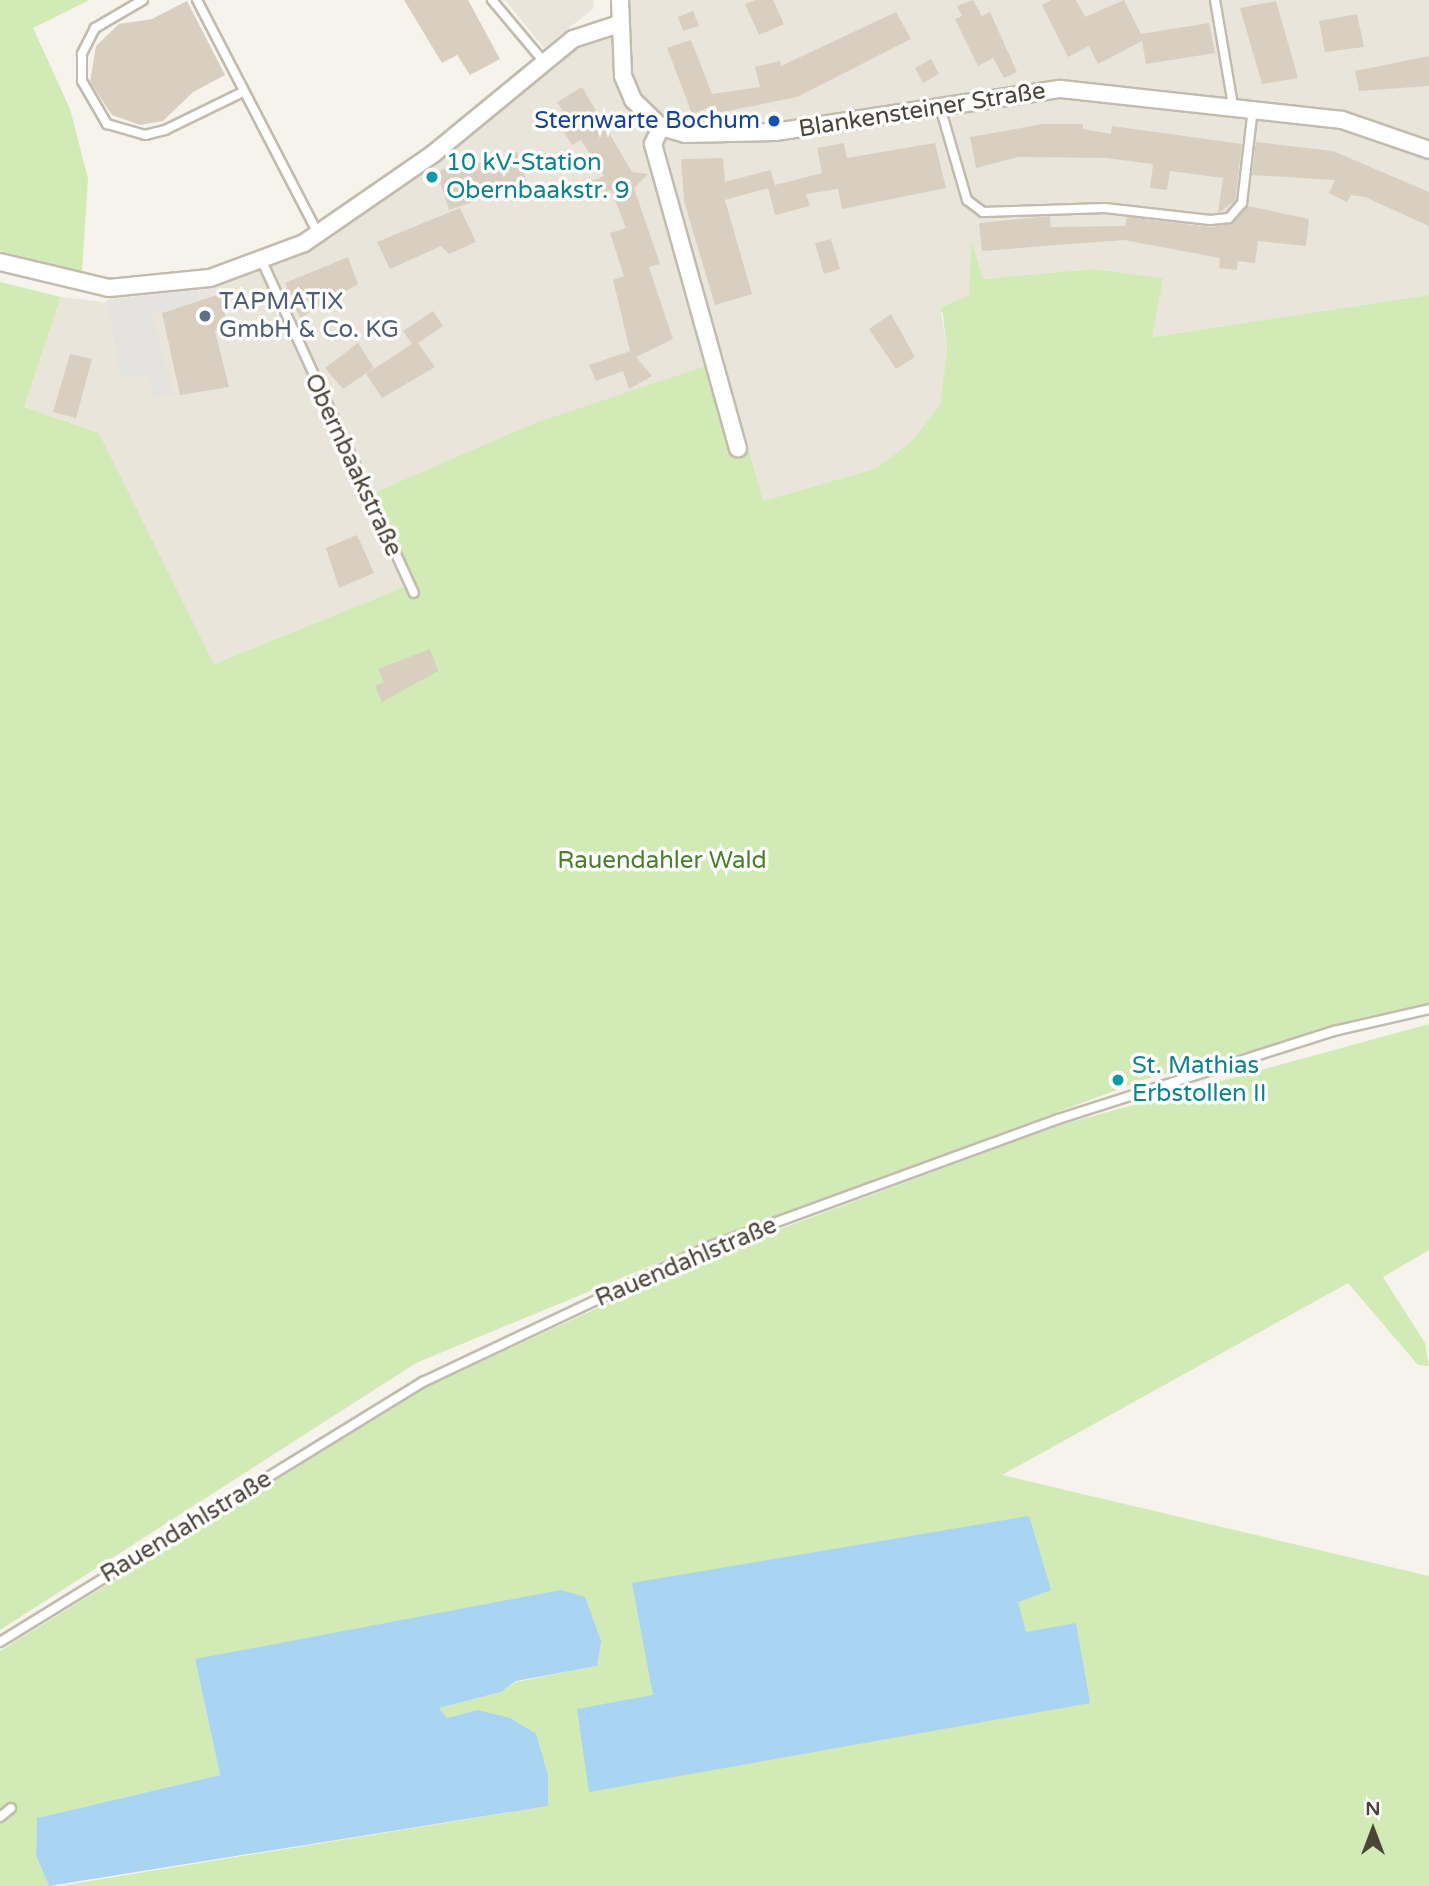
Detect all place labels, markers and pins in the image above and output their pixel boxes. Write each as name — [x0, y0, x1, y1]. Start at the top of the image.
place label: Sternwarte Bochum — [534, 107, 760, 135]
marker: Sternwarte Bochum — [766, 113, 782, 129]
place label: 10 kV-Station Obernbaakstr. 9 — [446, 149, 630, 205]
marker: 10 kV-Station Obernbaakstr. 9 — [424, 169, 440, 185]
place label: TAPMATIX GmbH & Co. KG — [219, 288, 399, 344]
marker: TAPMATIX GmbH & Co. KG — [197, 308, 213, 324]
place label: St. Mathias Erbstollen II — [1132, 1052, 1267, 1108]
marker: St. Mathias Erbstollen II — [1110, 1072, 1126, 1088]

